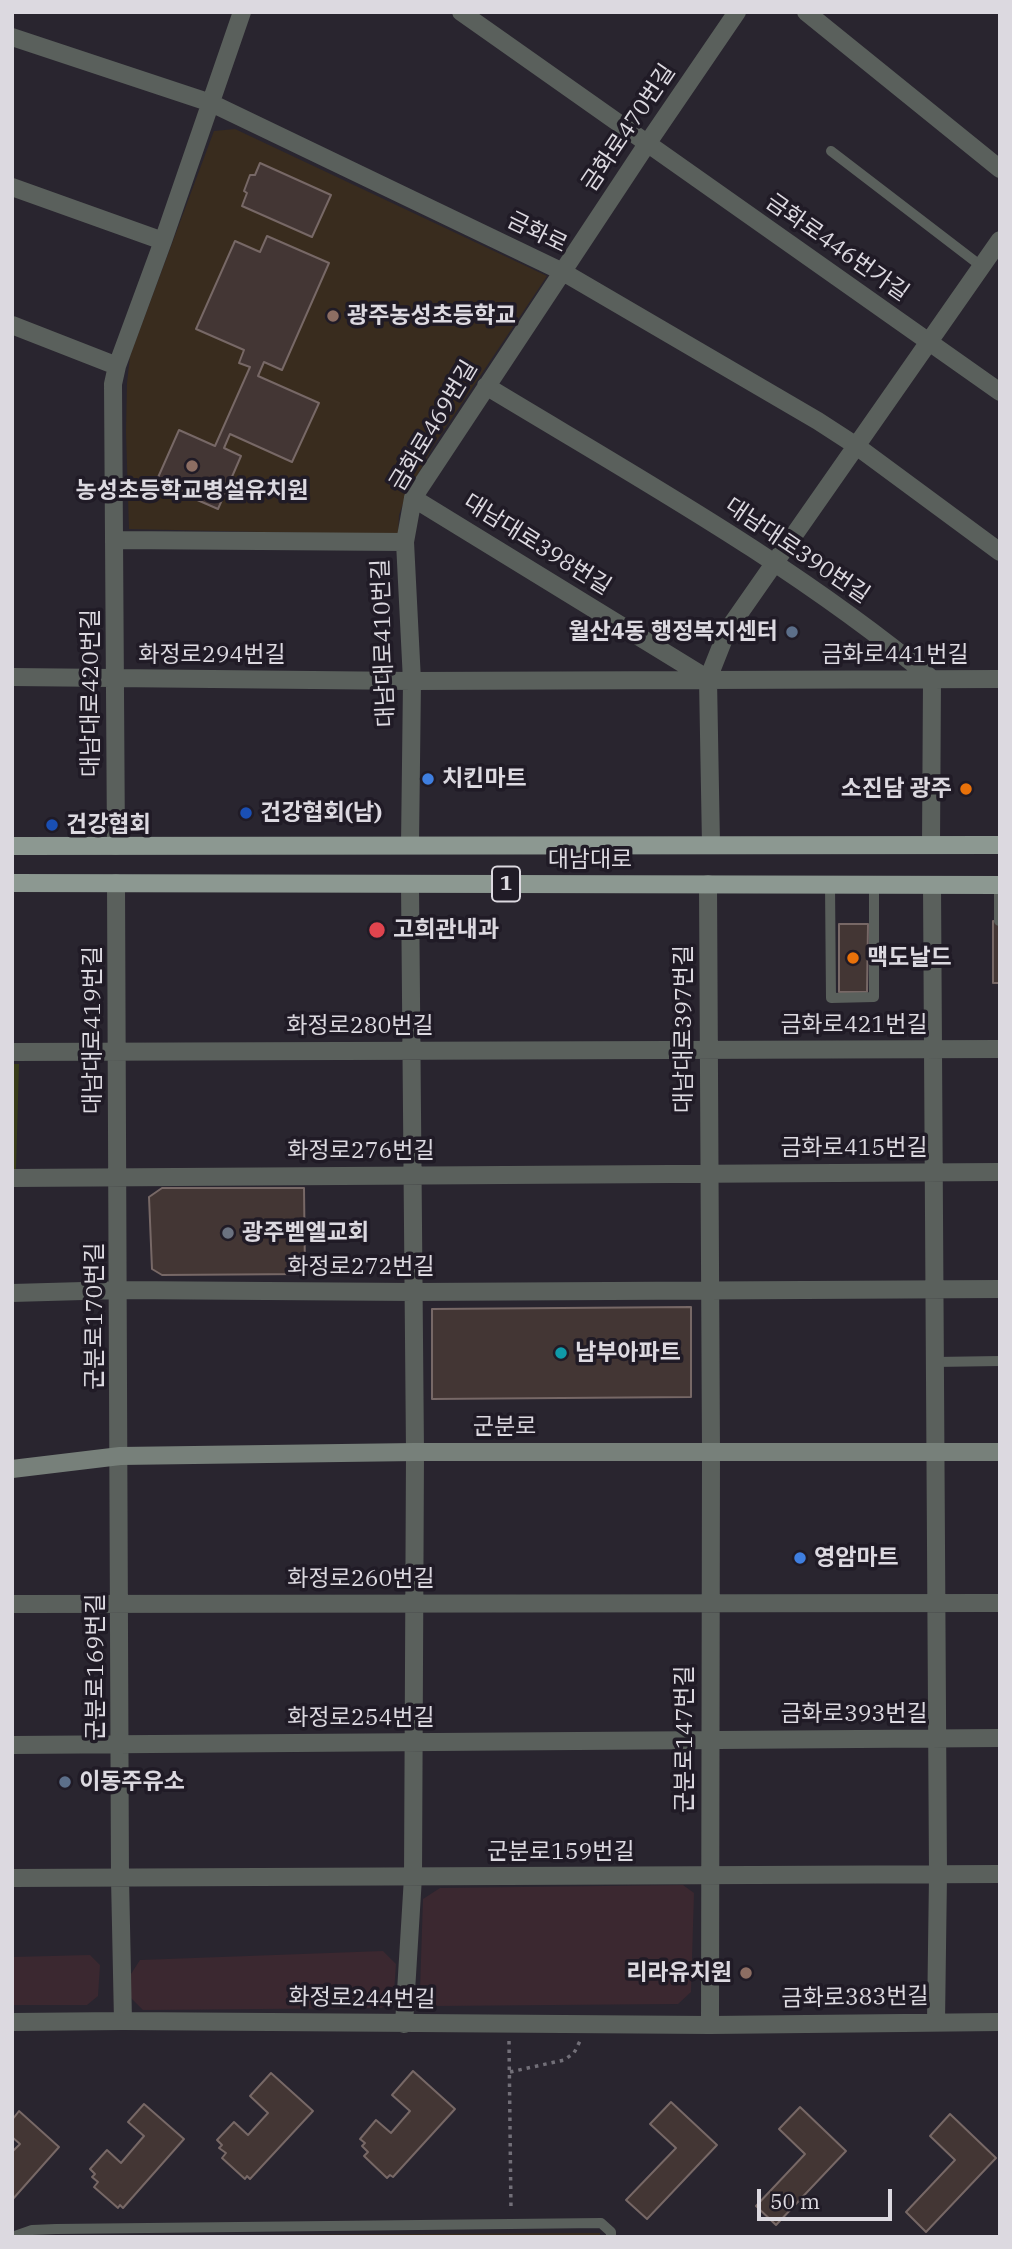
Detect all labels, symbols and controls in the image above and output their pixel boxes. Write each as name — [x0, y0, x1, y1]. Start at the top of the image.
street label: 금화로470번길 — [576, 59, 682, 197]
street label: 금화로446번가길 — [760, 188, 914, 308]
street label: 금화로 — [502, 207, 572, 259]
place label: 광주농성초등학교 — [347, 302, 516, 330]
marker: 광주농성초등학교 — [325, 308, 341, 324]
street label: 금화로469번길 — [384, 356, 484, 496]
marker: 농성초등학교병설유치원 — [184, 458, 200, 474]
place label: 농성초등학교병설유치원 — [76, 477, 308, 505]
street label: 대남대로398번길 — [458, 489, 616, 601]
street label: 대남대로390번길 — [719, 492, 875, 610]
street label: 대남대로410번길 — [367, 558, 401, 728]
street label: 대남대로420번길 — [77, 609, 105, 777]
place label: 월산4동 행정복지센터 — [568, 618, 778, 646]
marker: 월산4동 행정복지센터 — [784, 624, 800, 640]
street label: 화정로294번길 — [138, 641, 286, 669]
street label: 금화로441번길 — [821, 641, 969, 669]
place label: 치킨마트 — [442, 765, 527, 793]
marker: 치킨마트 — [420, 771, 436, 787]
place label: 소진담 광주 — [841, 775, 952, 803]
marker: 소진담 광주 — [958, 781, 974, 797]
place label: 건강협회(남) — [260, 799, 382, 827]
marker: 건강협회(남) — [238, 805, 254, 821]
place label: 건강협회 — [66, 811, 151, 839]
marker: 건강협회 — [44, 817, 60, 833]
street label: 대남대로 — [548, 846, 632, 874]
road number: 1 — [492, 866, 520, 902]
place label: 고희관내과 — [393, 916, 499, 944]
marker: 고희관내과 — [367, 920, 387, 940]
place label: 맥도날드 — [867, 944, 952, 972]
street label: 대남대로397번길 — [670, 945, 698, 1113]
street label: 대남대로419번길 — [79, 946, 107, 1114]
marker: 맥도날드 — [845, 950, 861, 966]
street label: 금화로421번길 — [780, 1011, 928, 1039]
street label: 화정로280번길 — [286, 1012, 434, 1040]
street label: 금화로415번길 — [780, 1134, 928, 1162]
street label: 화정로276번길 — [287, 1137, 435, 1165]
place label: 광주벧엘교회 — [242, 1219, 369, 1247]
marker: 광주벧엘교회 — [220, 1225, 236, 1241]
street label: 군분로170번길 — [81, 1242, 109, 1390]
street label: 화정로272번길 — [287, 1253, 435, 1281]
place label: 남부아파트 — [575, 1339, 681, 1367]
marker: 남부아파트 — [553, 1345, 569, 1361]
street label: 군분로 — [473, 1413, 537, 1441]
place label: 영암마트 — [814, 1544, 899, 1572]
marker: 영암마트 — [792, 1550, 808, 1566]
street label: 화정로260번길 — [287, 1565, 435, 1593]
street label: 군분로169번길 — [82, 1593, 110, 1741]
street label: 군분로147번길 — [671, 1665, 699, 1813]
street label: 금화로393번길 — [780, 1700, 928, 1728]
street label: 화정로254번길 — [287, 1704, 435, 1732]
place label: 이동주유소 — [79, 1768, 185, 1796]
marker: 이동주유소 — [57, 1774, 73, 1790]
street label: 군분로159번길 — [487, 1838, 635, 1866]
place label: 리라유치원 — [626, 1959, 732, 1987]
marker: 리라유치원 — [738, 1965, 754, 1981]
street label: 금화로383번길 — [781, 1983, 929, 2013]
street label: 화정로244번길 — [288, 1984, 436, 2014]
scale bar — [760, 2176, 895, 2220]
text: 50 m — [770, 2187, 820, 2215]

